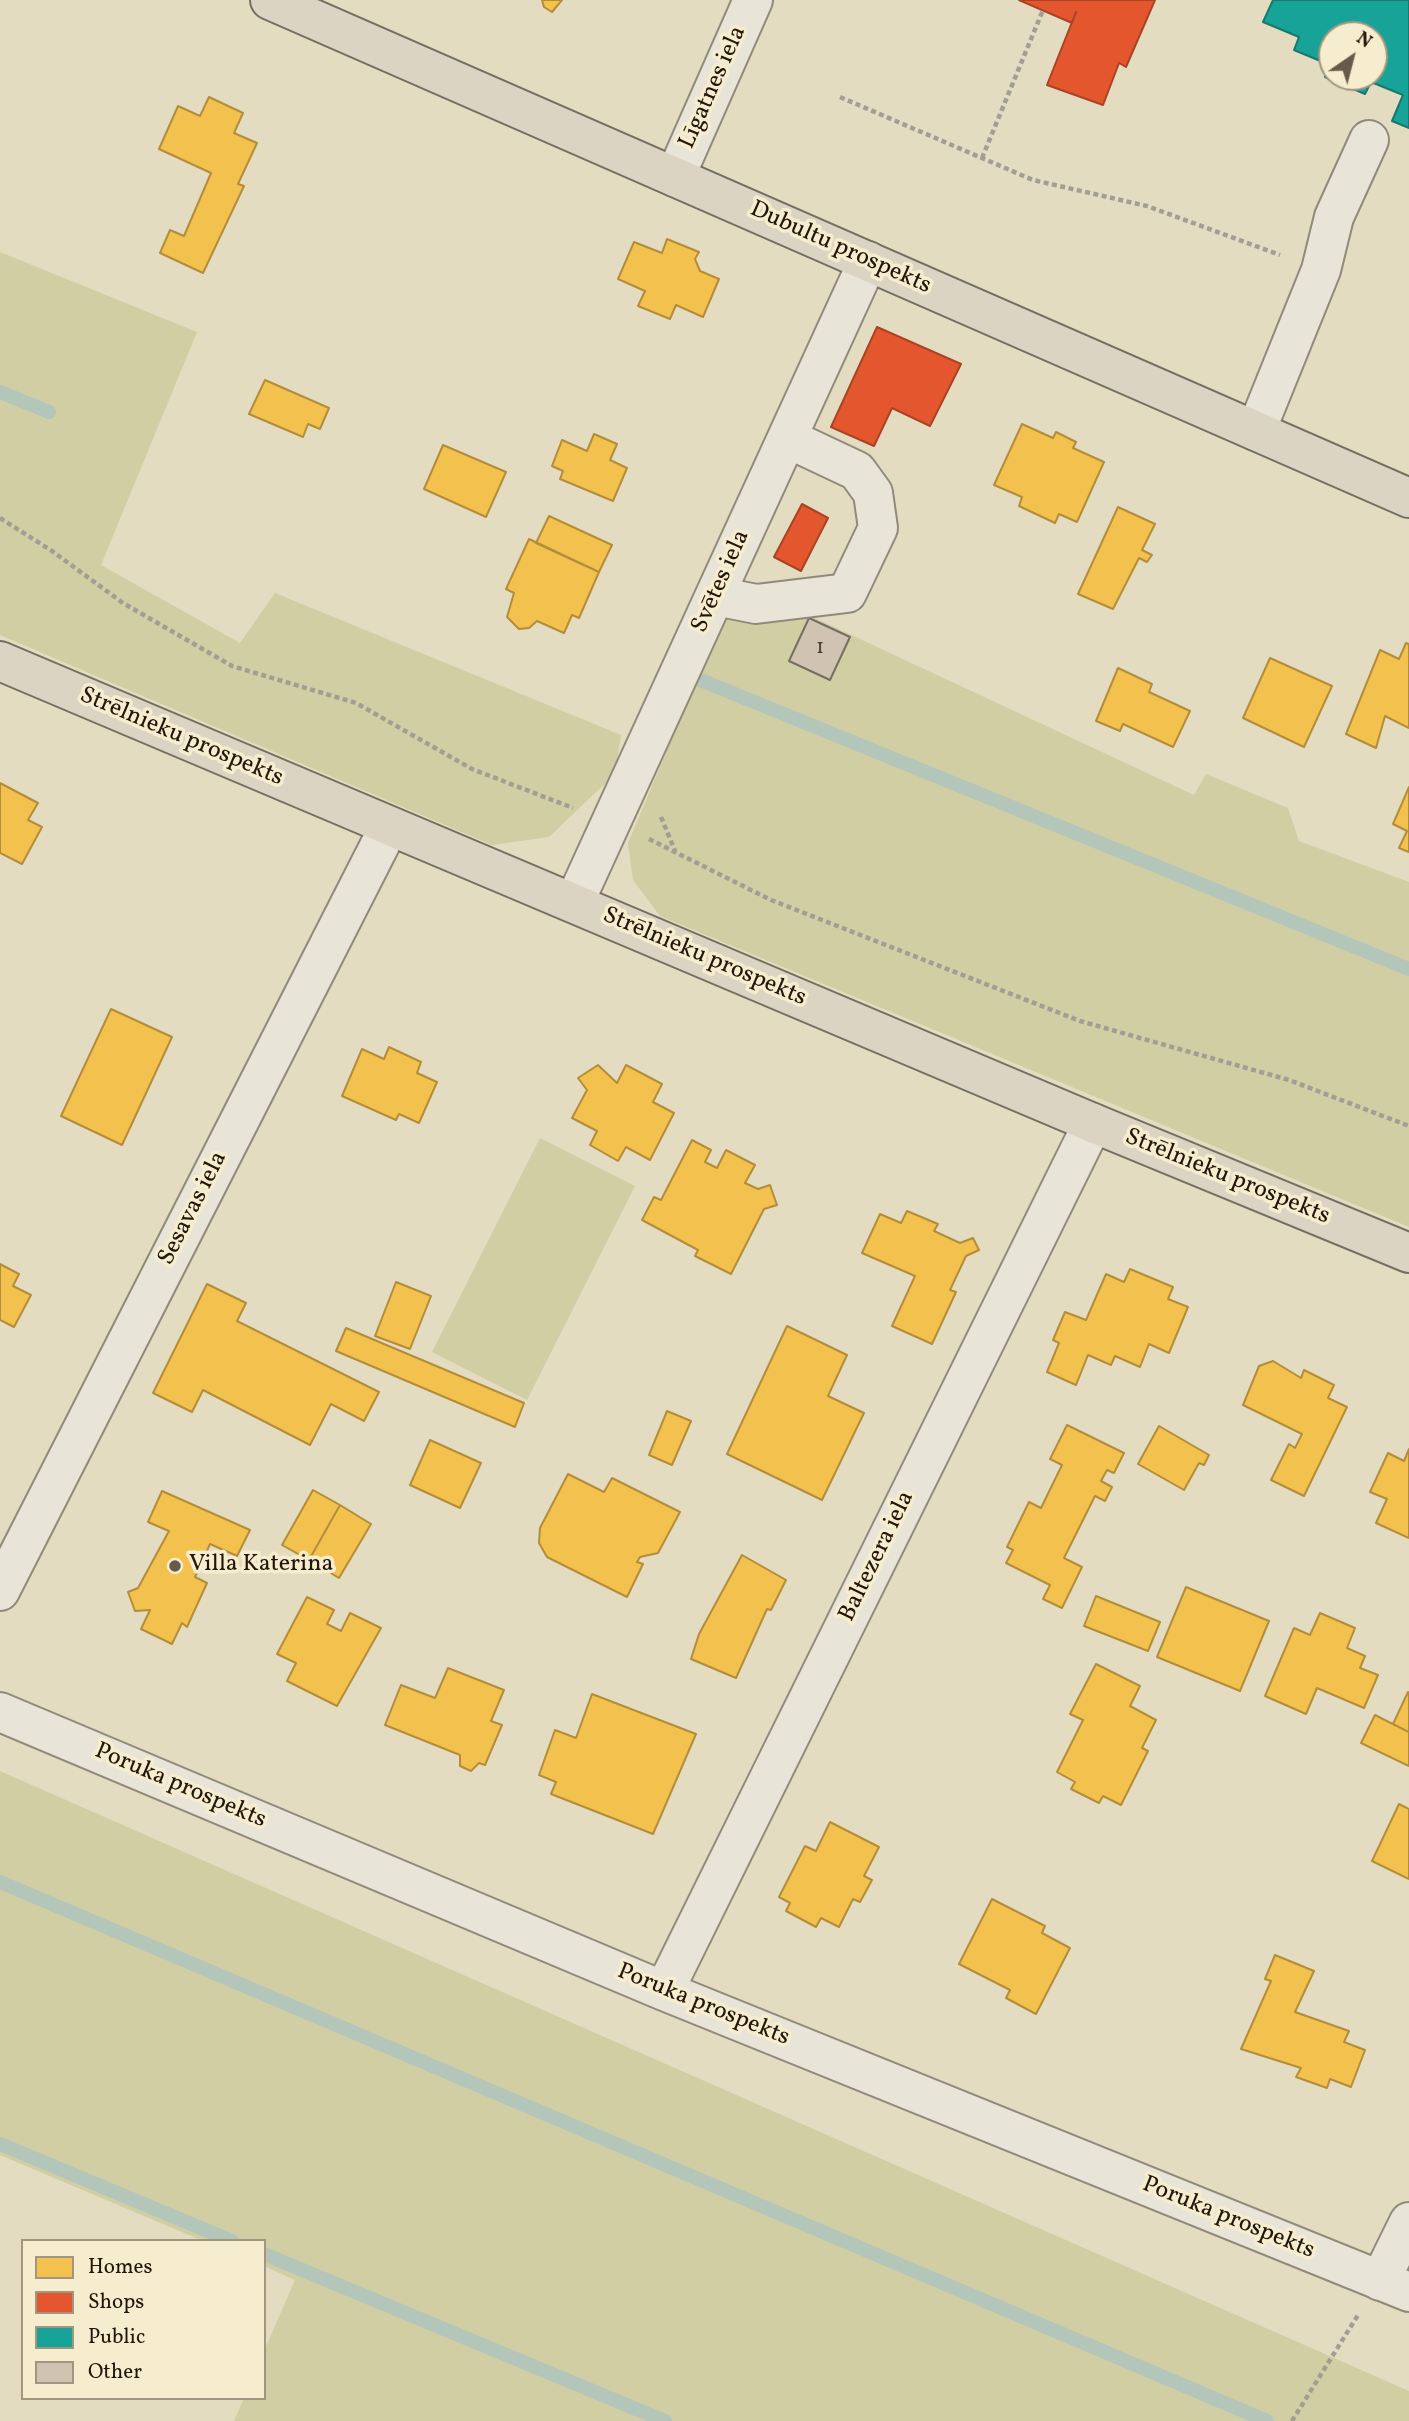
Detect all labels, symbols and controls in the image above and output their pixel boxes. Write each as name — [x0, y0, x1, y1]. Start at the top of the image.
north arrow — [1318, 21, 1388, 91]
street label: Līgatnes iela — [674, 22, 754, 154]
text: N — [1351, 26, 1377, 55]
street label: Dubultu prospekts — [745, 196, 935, 302]
street label: Svētes iela — [687, 526, 757, 638]
house number: 1 — [816, 636, 824, 662]
street label: Strēlnieku prospekts — [75, 682, 287, 794]
street label: Strēlnieku prospekts — [598, 902, 810, 1014]
street label: Strēlnieku prospekts — [1120, 1124, 1334, 1232]
street label: Sesavas iela — [153, 1147, 235, 1271]
street label: Baltezera iela — [834, 1487, 922, 1627]
place label: Villa Katerina — [189, 1552, 334, 1580]
marker: Villa Katerina — [167, 1558, 183, 1574]
street label: Poruka prospekts — [90, 1738, 270, 1836]
street label: Poruka prospekts — [613, 1958, 793, 2054]
street label: Poruka prospekts — [1138, 2171, 1318, 2267]
legend — [21, 2239, 266, 2400]
text: Homes — [88, 2253, 153, 2282]
text: Shops — [88, 2288, 144, 2317]
text: Public — [88, 2323, 145, 2352]
text: Other — [88, 2358, 142, 2387]

